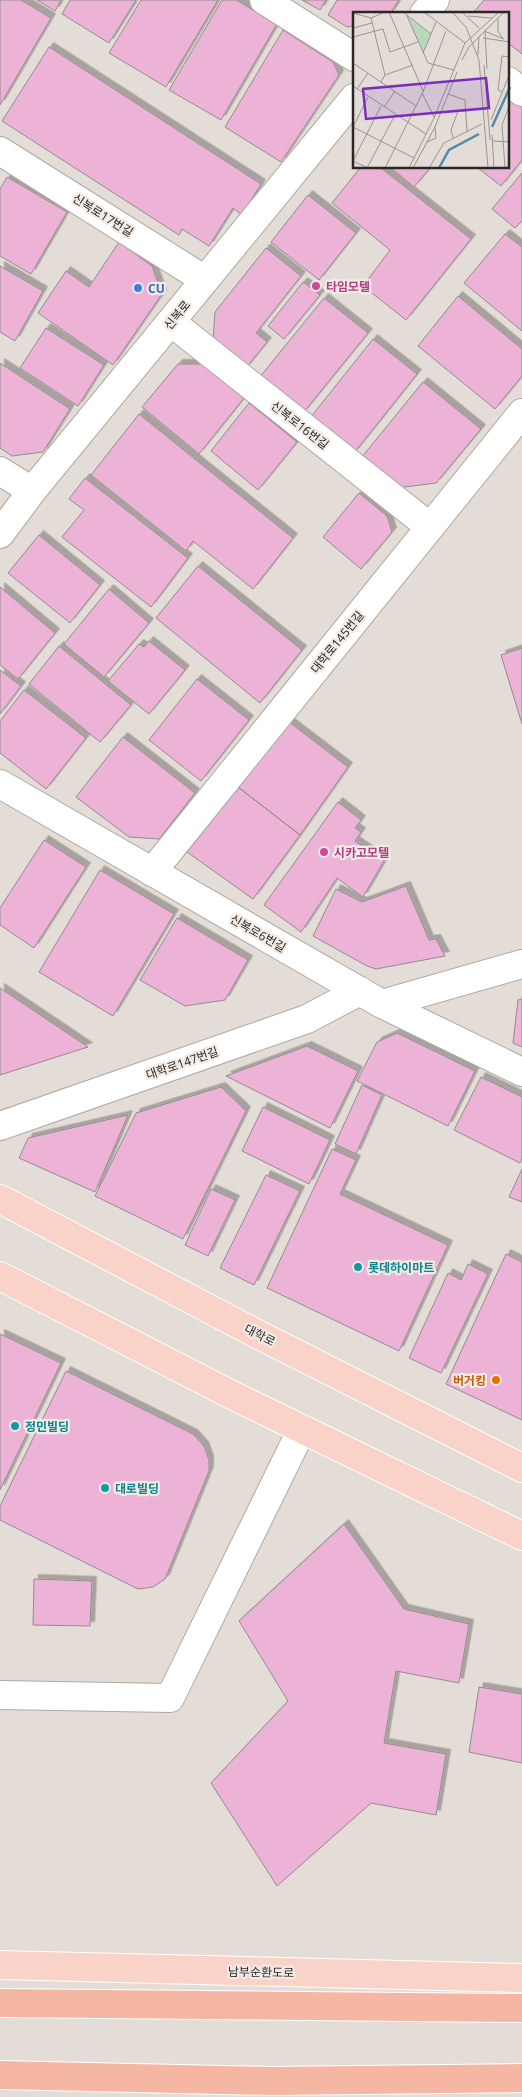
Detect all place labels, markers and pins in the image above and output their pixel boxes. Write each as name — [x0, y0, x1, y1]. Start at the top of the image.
place label: 타임모텔 — [326, 278, 370, 295]
place label: CU — [148, 280, 165, 297]
marker: 타임모텔 — [310, 280, 322, 292]
marker: CU — [132, 282, 144, 294]
place label: 시카고모텔 — [334, 844, 389, 861]
marker: 시카고모텔 — [318, 846, 330, 858]
place label: 롯데하이마트 — [368, 1259, 434, 1276]
marker: 롯데하이마트 — [352, 1261, 364, 1273]
place label: 버거킹 — [453, 1372, 486, 1389]
marker: 버거킹 — [490, 1374, 502, 1386]
place label: 정민빌딩 — [25, 1418, 69, 1435]
marker: 정민빌딩 — [9, 1420, 21, 1432]
place label: 대로빌딩 — [115, 1480, 159, 1497]
marker: 대로빌딩 — [99, 1482, 111, 1494]

